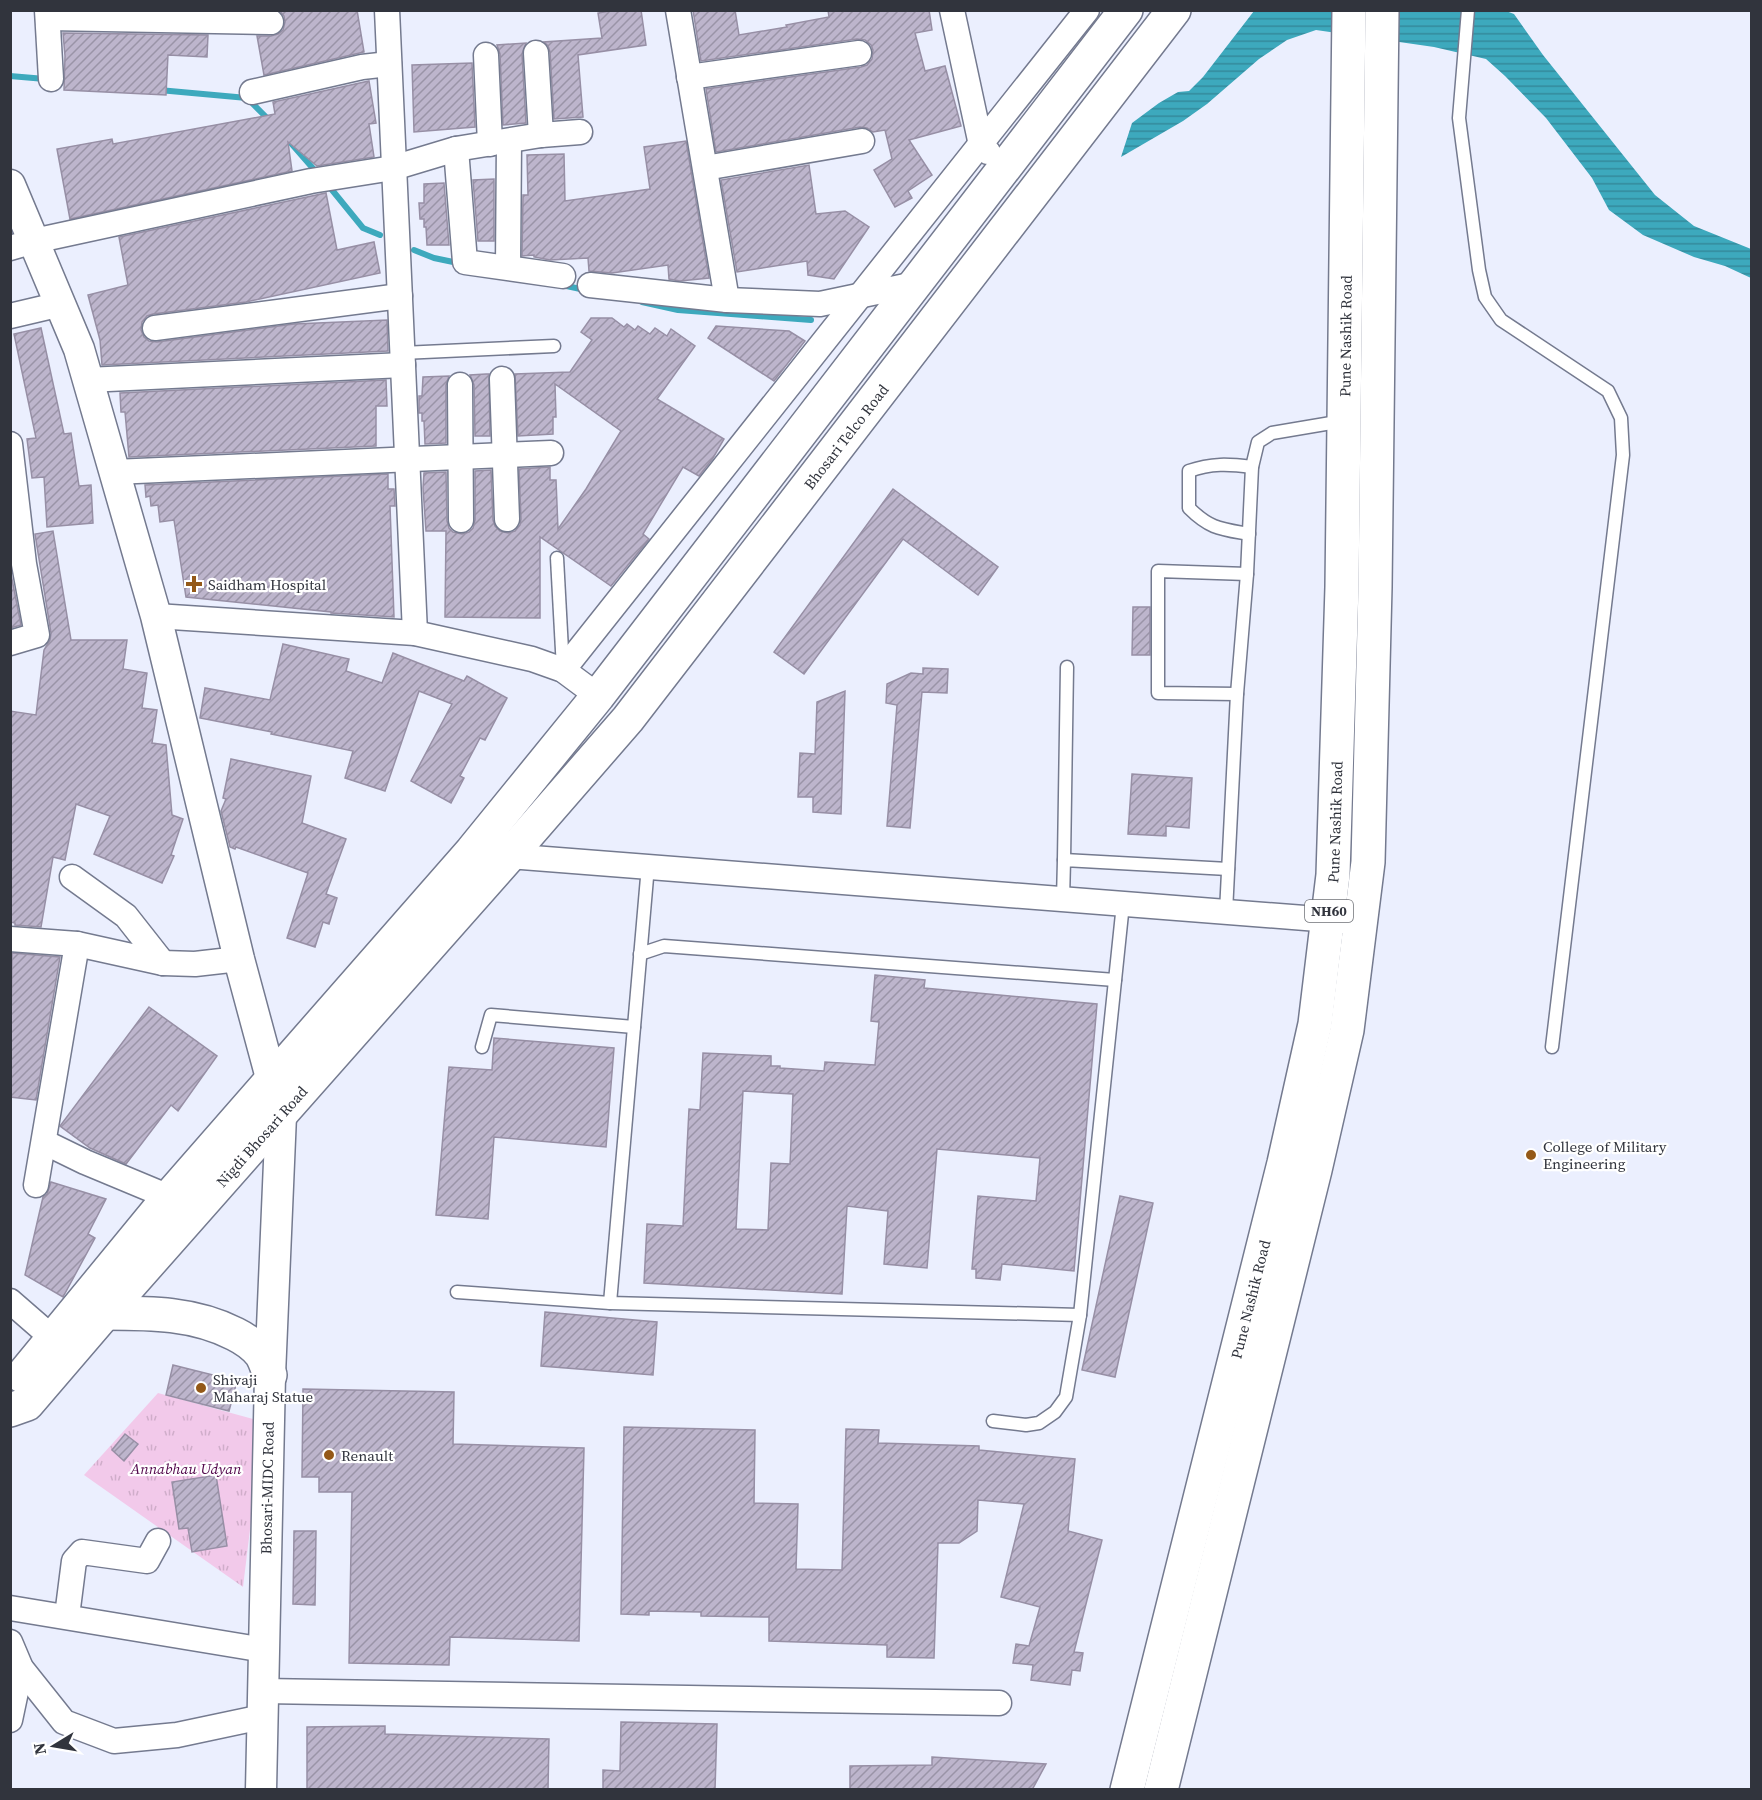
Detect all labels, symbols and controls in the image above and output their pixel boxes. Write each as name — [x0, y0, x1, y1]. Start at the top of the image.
street label: Pune Nashik Road — [1334, 274, 1356, 397]
street label: Bhosari Telco Road — [798, 379, 893, 493]
place label: Saidham Hospital — [208, 574, 327, 595]
marker: Saidham Hospital — [185, 575, 203, 593]
street label: Pune Nashik Road — [1322, 760, 1347, 884]
road number: NH60 — [1305, 900, 1353, 922]
street label: Nigdi Bhosari Road — [211, 1081, 312, 1191]
place label: College of Military Engineering — [1543, 1136, 1667, 1174]
marker: College of Military Engineering — [1524, 1148, 1538, 1162]
street label: Pune Nashik Road — [1225, 1237, 1275, 1361]
place label: Shivaji Maharaj Statue — [213, 1369, 313, 1407]
marker: Shivaji Maharaj Statue — [194, 1381, 208, 1395]
street label: Bhosari-MIDC Road — [255, 1421, 279, 1555]
place label: Renault — [341, 1445, 393, 1466]
marker: Renault — [322, 1448, 336, 1462]
park label: Annabhau Udyan — [129, 1458, 242, 1479]
north arrow — [24, 1716, 84, 1776]
text: N — [27, 1741, 51, 1757]

